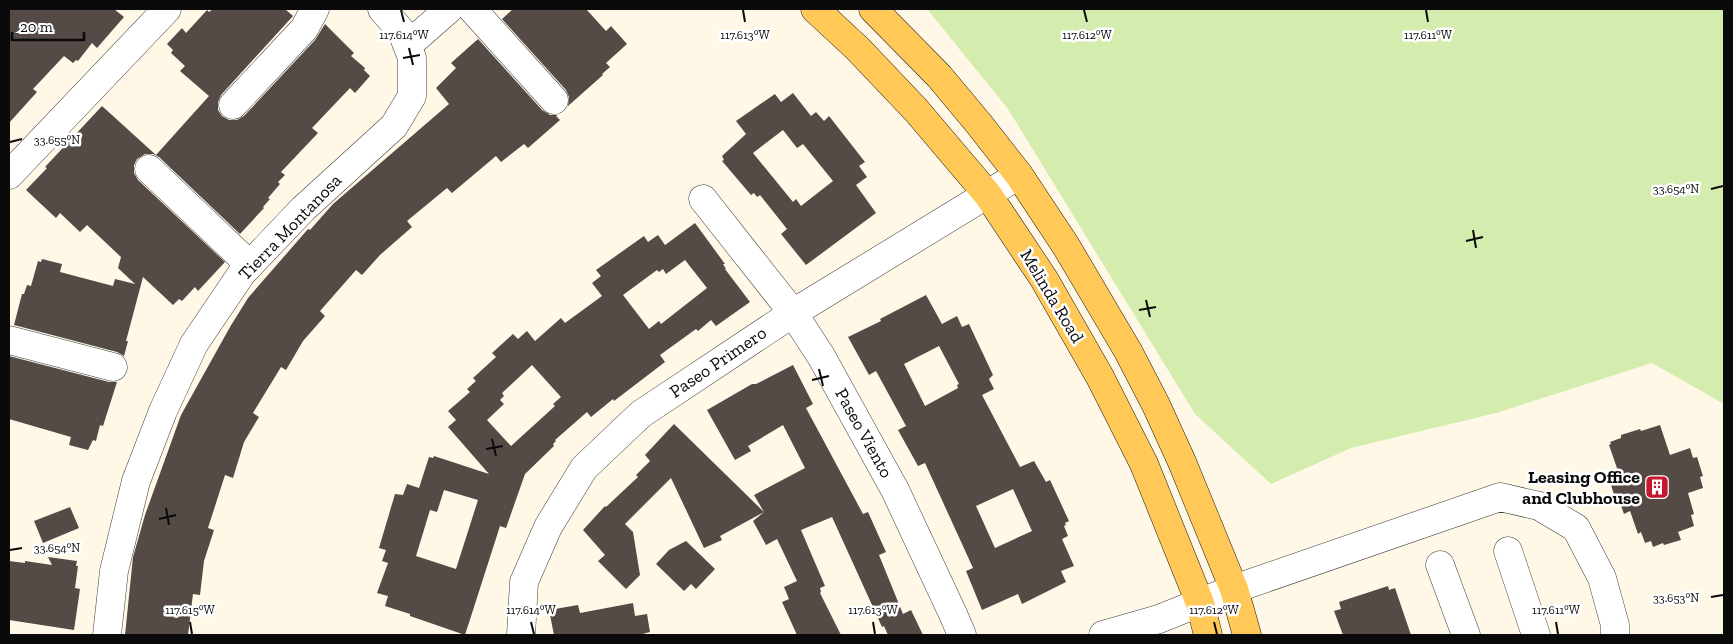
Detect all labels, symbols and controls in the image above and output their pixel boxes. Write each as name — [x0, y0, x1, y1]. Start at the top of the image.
scale bar — [12, 10, 85, 42]
text: 20 m — [20, 18, 53, 36]
text: 117.614°W — [379, 28, 430, 42]
text: 117.613°W — [720, 28, 770, 42]
text: 117.612°W — [1062, 28, 1113, 42]
text: 117.611°W — [1404, 28, 1453, 42]
text: 33.655°N — [34, 133, 80, 147]
street label: Tierra Montanosa — [234, 169, 346, 285]
text: 33.654°N — [1653, 182, 1699, 196]
street label: Melinda Road — [1015, 245, 1089, 347]
street label: Paseo Primero — [665, 321, 771, 403]
street label: Paseo Viento — [830, 384, 898, 482]
place label: Leasing Office and Clubhouse — [1522, 466, 1640, 509]
building icon: Leasing Office and Clubhouse — [1644, 474, 1670, 500]
text: 33.654°N — [34, 541, 80, 555]
text: 33.653°N — [1653, 591, 1699, 605]
text: 117.615°W — [165, 603, 216, 617]
text: 117.614°W — [506, 603, 557, 617]
text: 117.613°W — [848, 603, 898, 617]
text: 117.612°W — [1189, 603, 1240, 617]
text: 117.611°W — [1532, 603, 1581, 617]

